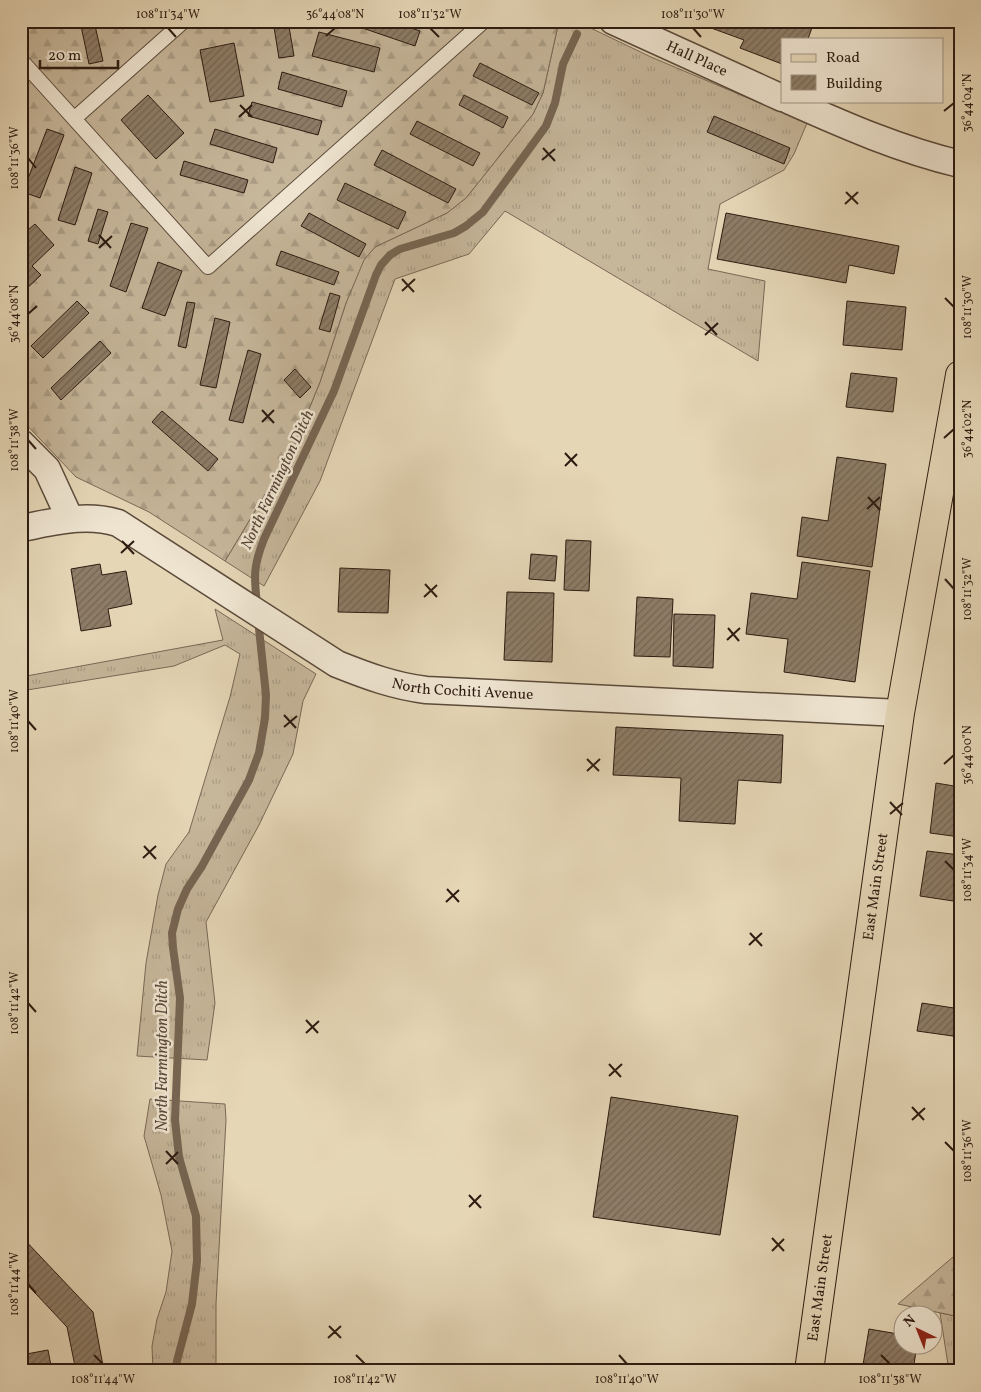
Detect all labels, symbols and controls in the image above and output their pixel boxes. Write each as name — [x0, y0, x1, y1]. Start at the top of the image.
text: 108°11'34"W — [136, 7, 200, 23]
text: 36°44'08"N — [306, 7, 364, 23]
text: 108°11'32"W — [398, 7, 462, 23]
text: 108°11'30"W — [661, 7, 725, 23]
street label: Hall Place — [663, 36, 731, 82]
scale bar — [40, 38, 118, 70]
legend — [781, 38, 944, 102]
text: 20 m — [48, 46, 81, 67]
text: Road — [826, 48, 860, 69]
text: Building — [826, 74, 883, 95]
text: 36°44'04"N — [960, 74, 976, 132]
text: 108°11'36"W — [7, 126, 23, 190]
text: 108°11'30"W — [960, 275, 976, 339]
text: 36°44'08"N — [7, 285, 23, 343]
text: 36°44'02"N — [960, 400, 976, 458]
water label: North Farmington Ditch — [236, 407, 320, 553]
text: 108°11'38"W — [7, 408, 23, 472]
text: 108°11'32"W — [960, 557, 976, 621]
street label: North Cochiti Avenue — [389, 673, 534, 706]
text: 108°11'40"W — [7, 689, 23, 753]
text: 36°44'00"N — [960, 725, 976, 785]
street label: East Main Street — [858, 831, 894, 942]
text: 108°11'34"W — [960, 838, 976, 902]
text: 108°11'42"W — [7, 971, 23, 1035]
water label: North Farmington Ditch — [152, 980, 174, 1132]
text: 108°11'36"W — [960, 1119, 976, 1183]
street label: East Main Street — [803, 1233, 838, 1343]
text: 108°11'44"W — [7, 1252, 23, 1316]
north arrow — [894, 1304, 944, 1354]
text: N — [900, 1311, 920, 1332]
text: 108°11'44"W — [71, 1372, 135, 1388]
text: 108°11'42"W — [333, 1372, 397, 1388]
text: 108°11'40"W — [595, 1372, 659, 1388]
text: 108°11'38"W — [858, 1372, 922, 1388]

